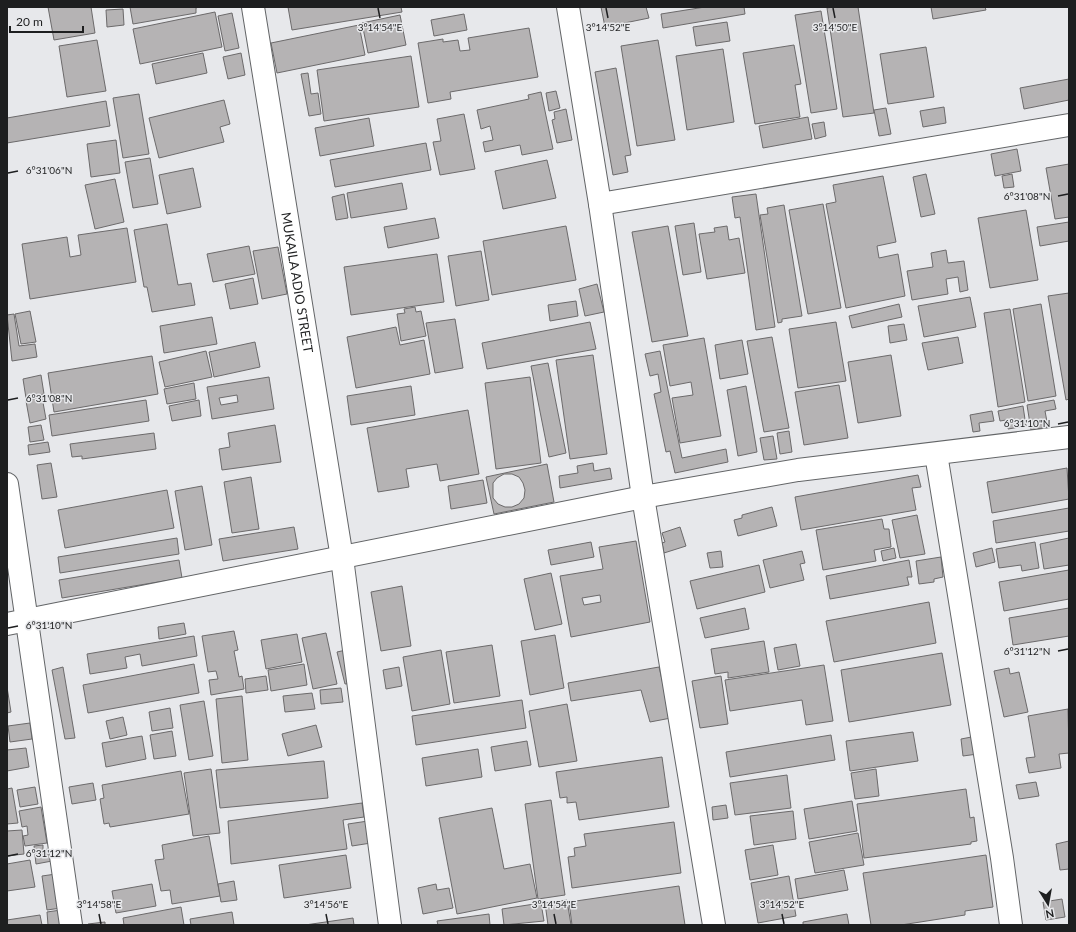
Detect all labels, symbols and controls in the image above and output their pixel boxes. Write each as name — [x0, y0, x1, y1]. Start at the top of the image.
scale bar — [10, 8, 83, 34]
text: 20 m — [16, 14, 43, 29]
text: 3°14'54"E — [358, 21, 403, 33]
text: 3°14'52"E — [586, 21, 631, 33]
text: 3°14'50"E — [813, 21, 858, 33]
text: 6°31'06"N — [26, 164, 72, 176]
text: 6°31'08"N — [1004, 190, 1050, 202]
street label: MUKAILA ADIO STREET — [278, 211, 317, 354]
text: 6°31'08"N — [26, 392, 72, 404]
text: 6°31'10"N — [1004, 417, 1050, 429]
text: 6°31'10"N — [26, 619, 72, 631]
text: 6°31'12"N — [1004, 645, 1050, 657]
text: 6°31'12"N — [26, 847, 72, 859]
north arrow — [1028, 884, 1068, 924]
text: 3°14'58"E — [77, 898, 122, 910]
text: 3°14'56"E — [304, 898, 349, 910]
text: 3°14'54"E — [532, 898, 577, 910]
text: 3°14'52"E — [760, 898, 805, 910]
text: N — [1045, 907, 1055, 921]

